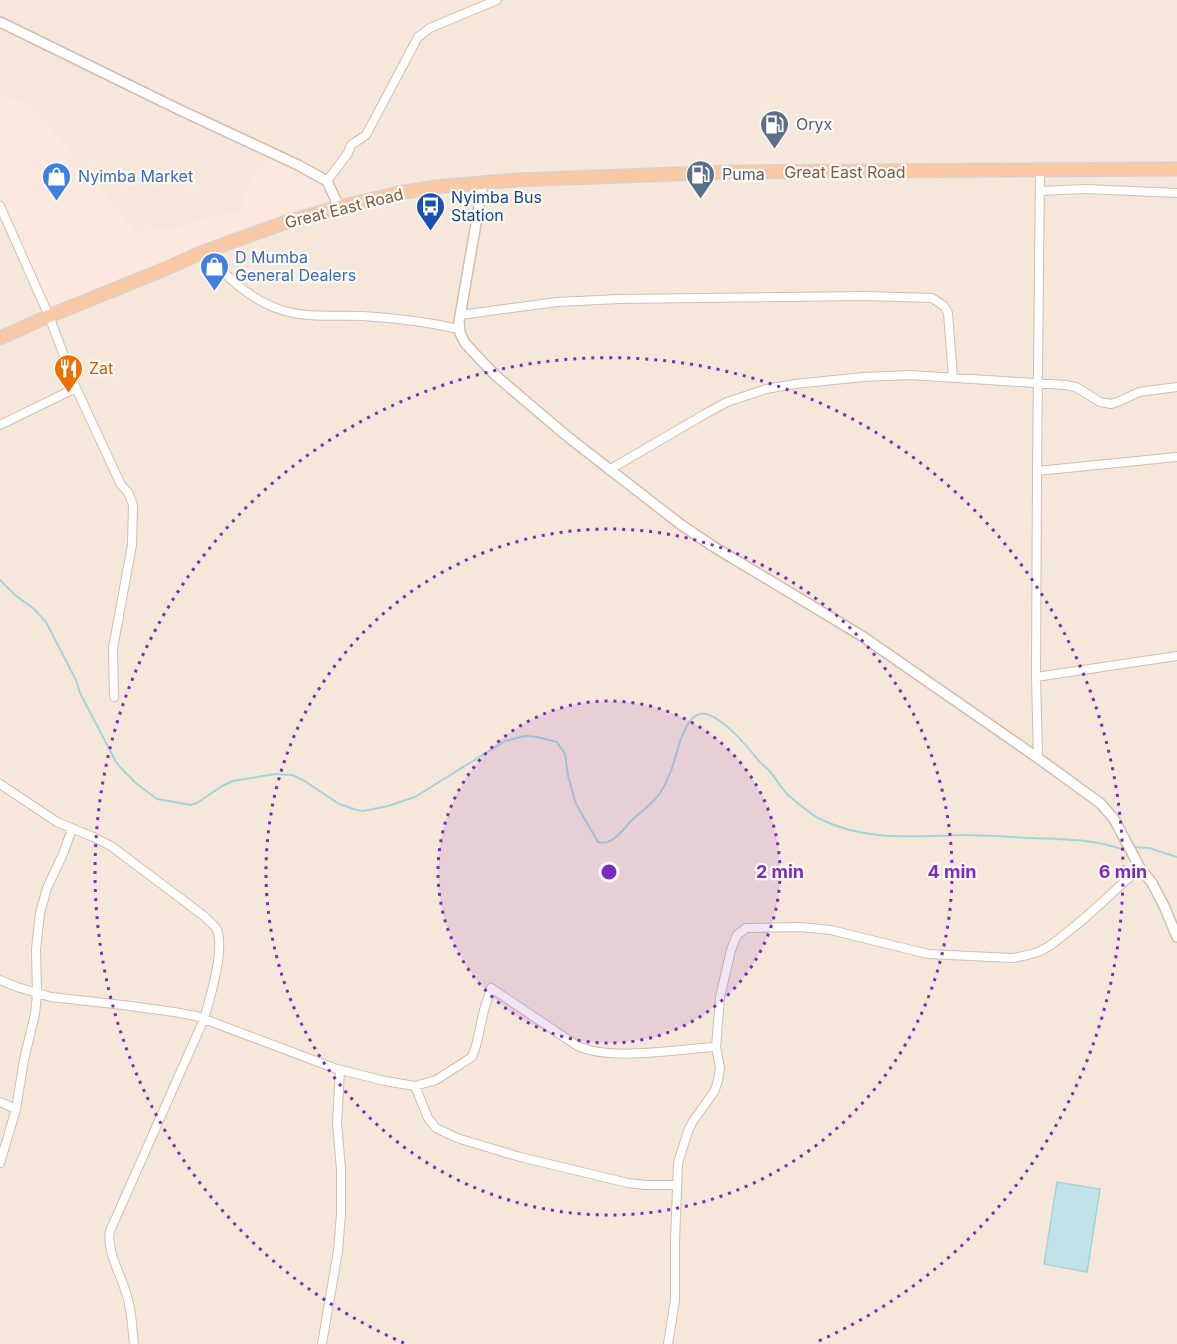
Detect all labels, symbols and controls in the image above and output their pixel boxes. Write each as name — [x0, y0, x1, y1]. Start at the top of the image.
fuel station icon: Oryx — [759, 108, 791, 150]
place label: Oryx — [796, 114, 833, 134]
fuel station icon: Puma — [685, 158, 717, 200]
shop icon: Nyimba Market — [41, 160, 73, 202]
street label: Great East Road — [784, 162, 906, 182]
place label: Puma — [722, 164, 765, 184]
place label: Nyimba Market — [78, 166, 193, 186]
street label: Great East Road — [283, 184, 405, 232]
place label: Nyimba Bus Station — [451, 187, 542, 225]
bus stop icon: Nyimba Bus Station — [414, 190, 446, 232]
place label: D Mumba General Dealers — [235, 247, 356, 285]
shop icon: D Mumba General Dealers — [198, 250, 230, 292]
restaurant icon: Zat — [52, 352, 84, 394]
place label: Zat — [89, 358, 113, 378]
text: 2 min — [756, 861, 804, 882]
text: 4 min — [928, 861, 976, 882]
text: 6 min — [1099, 861, 1147, 882]
centre of rings — [599, 862, 619, 882]

